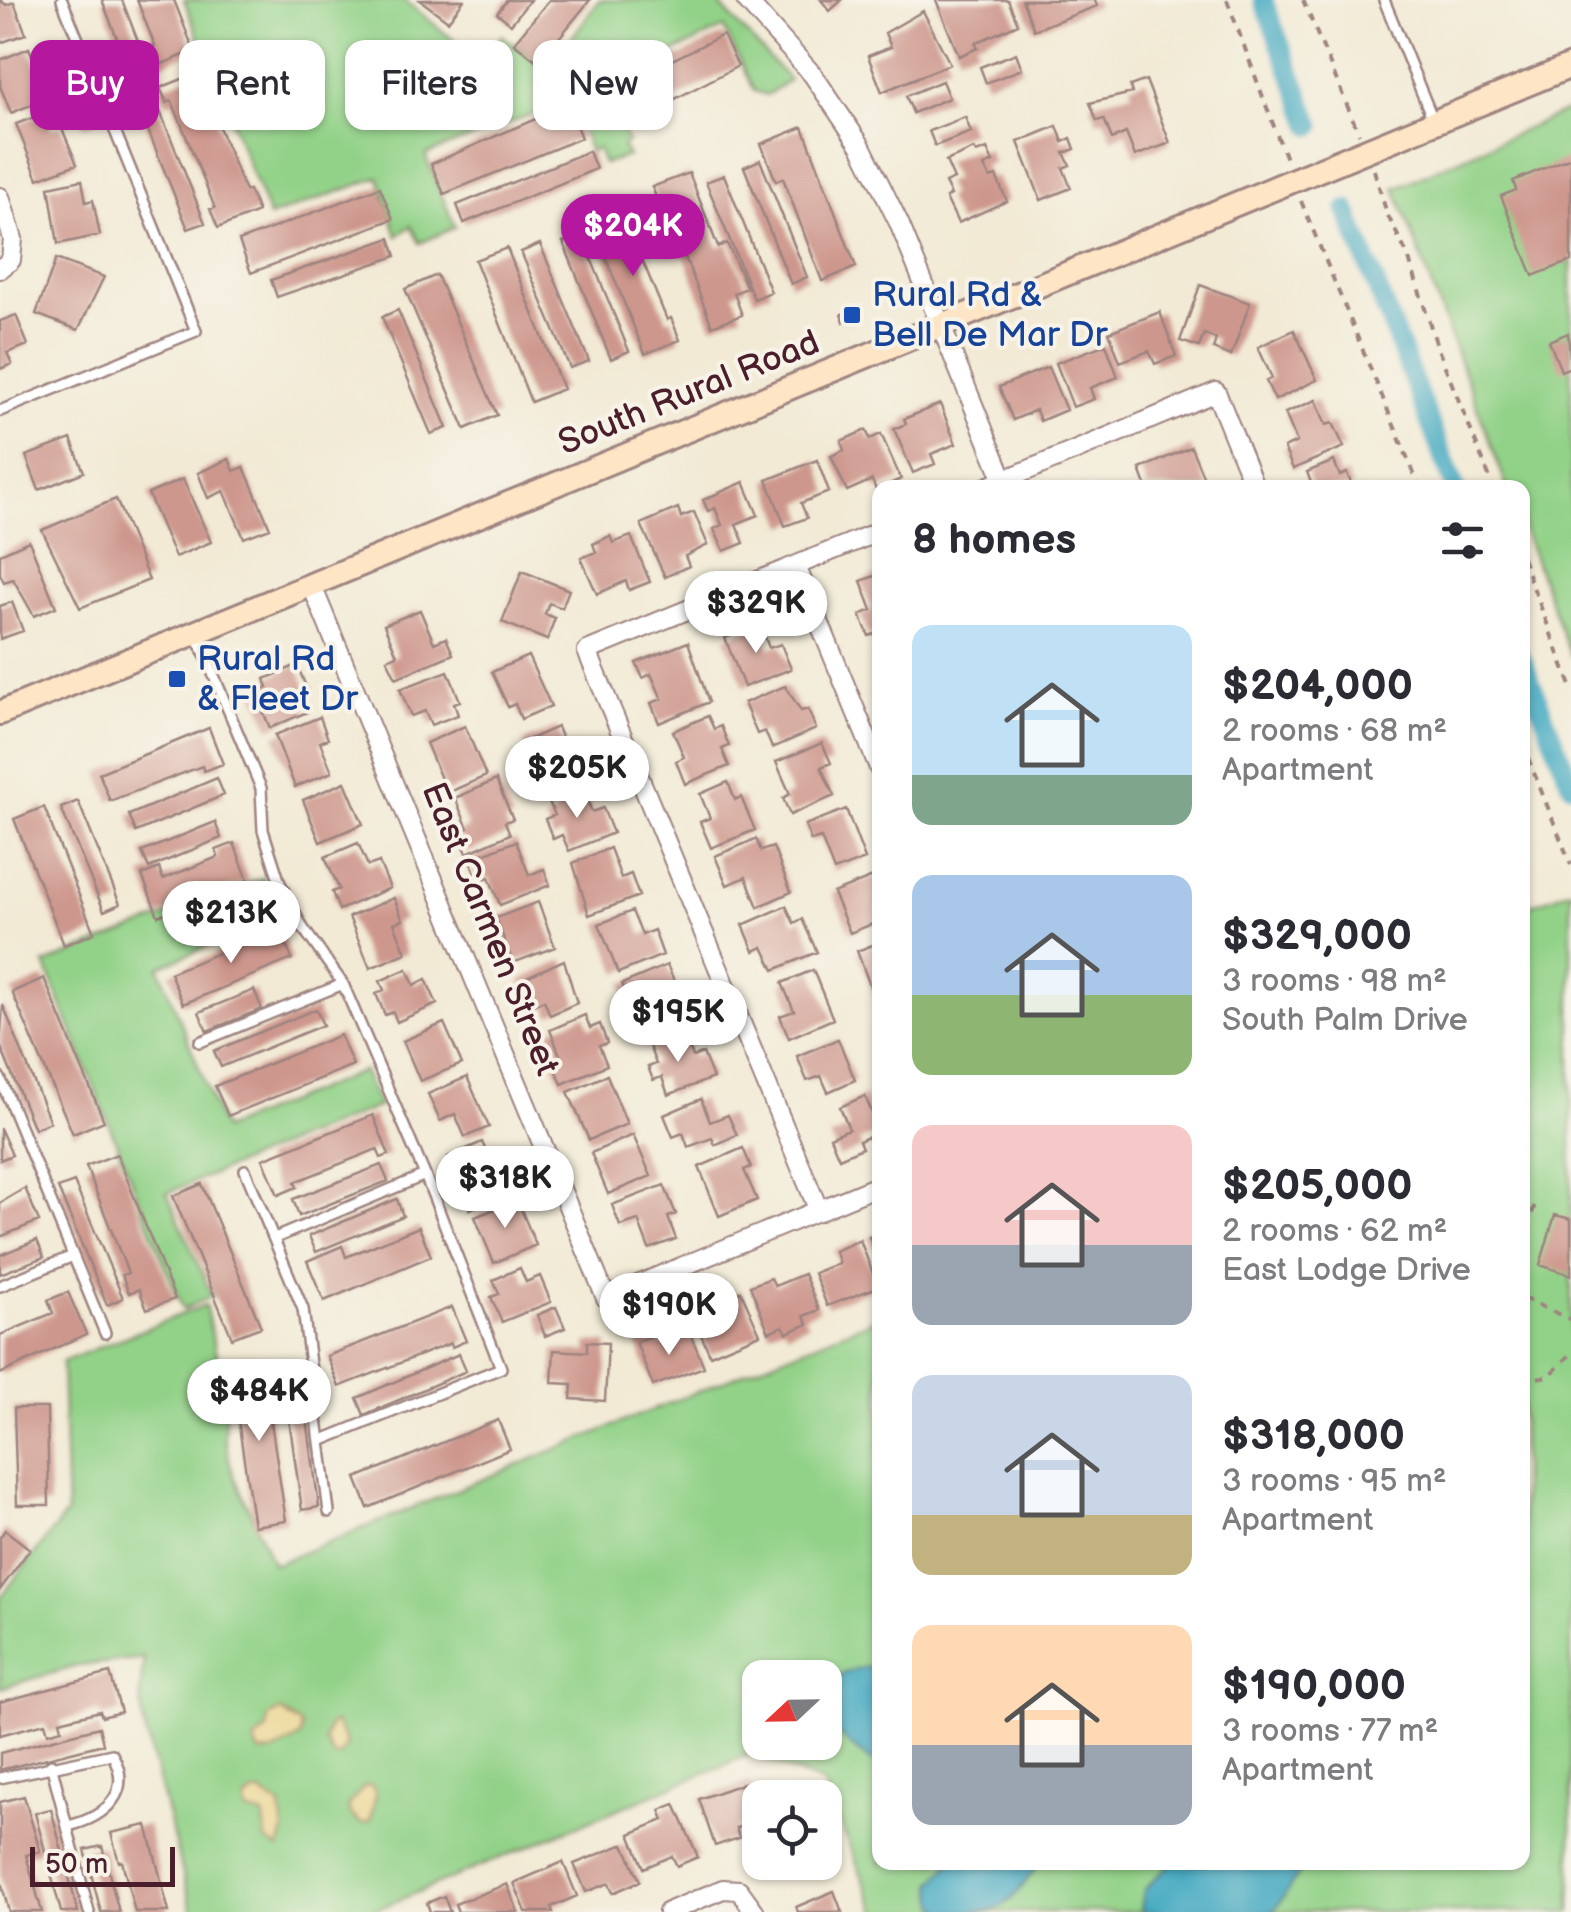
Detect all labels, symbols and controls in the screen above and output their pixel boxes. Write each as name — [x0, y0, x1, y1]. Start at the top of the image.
chip: Buy — [30, 40, 159, 130]
chip: Rent — [179, 40, 325, 130]
chip: Filters — [345, 40, 513, 130]
chip: New — [533, 40, 673, 130]
pin: $204K — [563, 194, 703, 279]
text: $204K — [583, 207, 683, 246]
place label: Rural Rd & Bell De Mar Dr — [872, 274, 1109, 357]
marker: Rural Rd & Bell De Mar Dr — [841, 304, 863, 326]
street label: South Rural Road — [552, 321, 826, 465]
icon: filters — [1435, 513, 1490, 568]
text: 8 homes — [912, 515, 1076, 566]
pin: $329K — [686, 571, 826, 656]
text: $329K — [706, 584, 806, 623]
place label: Rural Rd & Fleet Dr — [197, 638, 359, 721]
text: $204,000 — [1222, 661, 1413, 712]
icon: home — [992, 665, 1112, 785]
marker: Rural Rd & Fleet Dr — [166, 668, 188, 690]
text: 2 rooms · 68 m² — [1222, 712, 1447, 751]
pin: $205K — [507, 736, 647, 821]
text: $205K — [527, 749, 627, 788]
text: Apartment — [1222, 751, 1373, 790]
street label: East Carmen Street — [412, 776, 568, 1082]
pin: $213K — [161, 881, 301, 966]
text: $213K — [184, 894, 278, 933]
text: $329,000 — [1222, 911, 1412, 962]
icon: home — [992, 915, 1112, 1035]
text: 3 rooms · 98 m² — [1222, 962, 1447, 1001]
pin: $195K — [608, 980, 748, 1065]
text: $195K — [631, 993, 725, 1032]
text: South Palm Drive — [1222, 1001, 1468, 1040]
pin: $318K — [435, 1146, 575, 1231]
text: $318K — [458, 1159, 552, 1198]
text: $205,000 — [1222, 1161, 1412, 1212]
icon: home — [992, 1165, 1112, 1285]
text: 2 rooms · 62 m² — [1222, 1212, 1447, 1251]
text: East Lodge Drive — [1222, 1251, 1471, 1290]
pin: $190K — [599, 1273, 739, 1358]
text: $190K — [621, 1286, 717, 1325]
pin: $484K — [189, 1359, 329, 1444]
text: $484K — [209, 1372, 309, 1411]
text: $318,000 — [1222, 1411, 1405, 1462]
icon: home — [992, 1415, 1112, 1535]
text: 3 rooms · 95 m² — [1222, 1462, 1447, 1501]
text: Apartment — [1222, 1501, 1373, 1540]
north arrow — [742, 1660, 842, 1760]
map controls — [742, 1660, 842, 1880]
text: $190,000 — [1222, 1661, 1406, 1712]
icon: home — [992, 1665, 1112, 1785]
text: 3 rooms · 77 m² — [1222, 1712, 1438, 1751]
text: Apartment — [1222, 1751, 1373, 1790]
button: locate — [742, 1780, 842, 1880]
scale bar — [30, 1842, 175, 1886]
text: 50 m — [45, 1848, 108, 1881]

